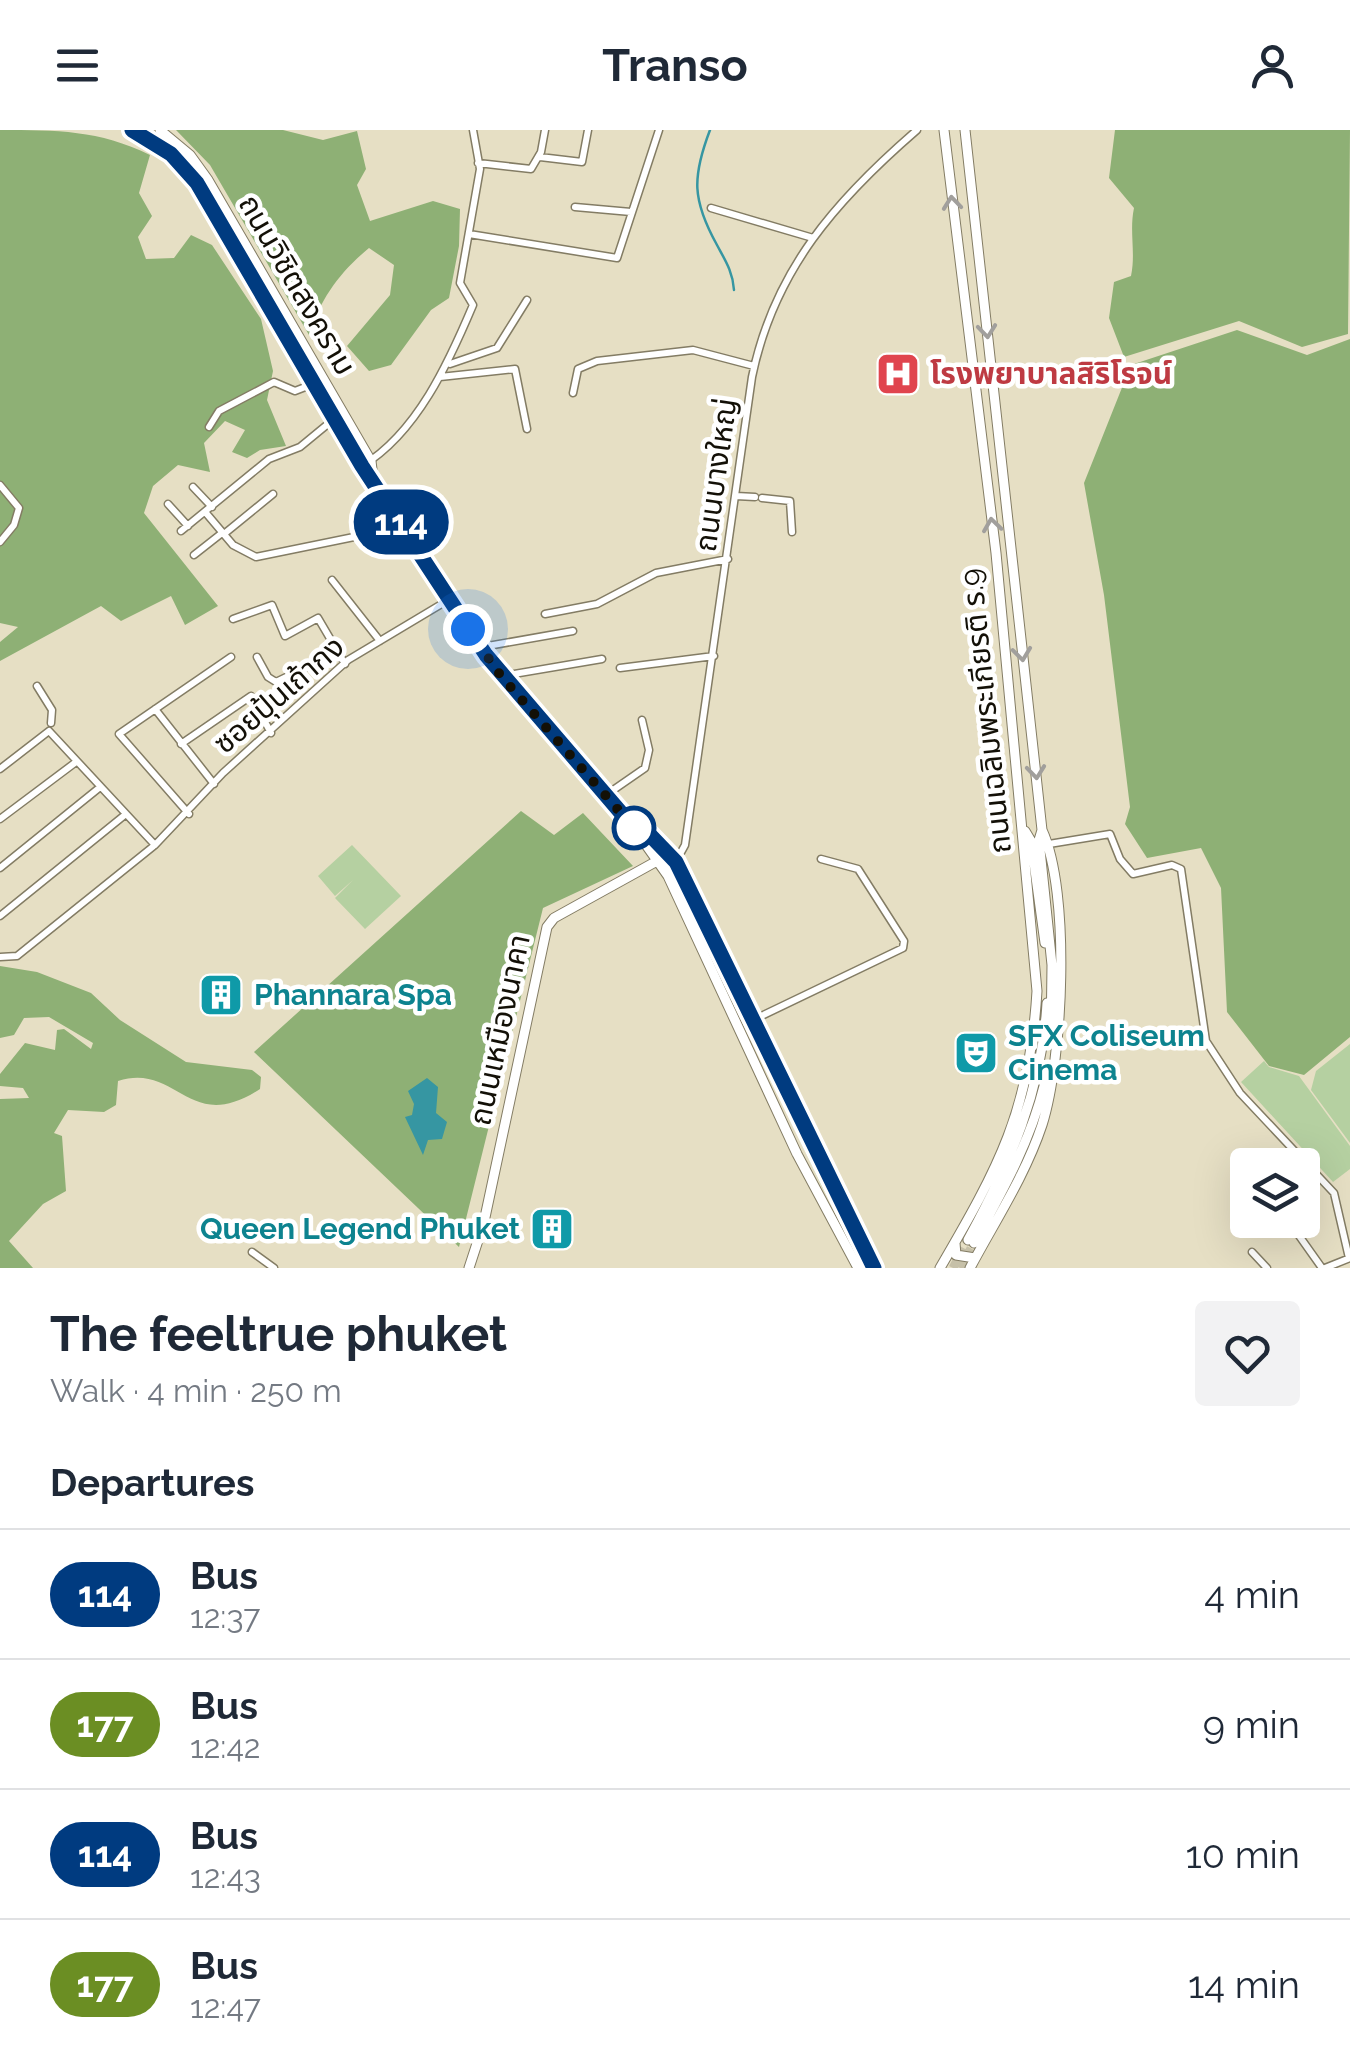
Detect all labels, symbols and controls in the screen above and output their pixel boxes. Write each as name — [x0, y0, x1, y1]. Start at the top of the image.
icon: menu — [50, 38, 105, 93]
icon: person — [1245, 38, 1300, 93]
text: Transo — [602, 39, 748, 92]
street label: ถนนวิชิตสงคราม — [232, 188, 363, 381]
one-way arrow — [942, 194, 964, 210]
one-way arrow — [976, 324, 997, 340]
hospital icon: โรงพยาบาลสิริโรจน์ — [875, 351, 921, 397]
place label: โรงพยาบาลสิริโรจน์ — [930, 356, 1172, 391]
street label: ถนนบางใหญ่ — [687, 396, 744, 554]
line badge: 114 — [344, 490, 458, 554]
text: 114 — [374, 502, 428, 543]
one-way arrow — [983, 517, 1004, 534]
street label: ถนนเฉลิมพระเกียรติ ร.9 — [953, 567, 1018, 855]
your location — [443, 604, 493, 654]
street label: ซอยปุ้นเถ้ากง — [206, 629, 352, 761]
one-way arrow — [1011, 646, 1032, 663]
one-way arrow — [1025, 765, 1046, 781]
unlabelled marker — [613, 807, 655, 849]
street label: ถนนเหมืองนาคา — [462, 931, 537, 1129]
building icon: Phannara Spa — [198, 972, 244, 1018]
place label: Phannara Spa — [254, 977, 452, 1012]
place label: SFX Coliseum Cinema — [1008, 1018, 1205, 1087]
theatre icon: SFX Coliseum Cinema — [953, 1030, 999, 1076]
map controls — [1230, 1148, 1320, 1238]
button: layers — [1230, 1148, 1320, 1238]
building icon: Queen Legend Phuket — [529, 1206, 575, 1252]
place label: Queen Legend Phuket — [200, 1211, 520, 1246]
button: heart — [1195, 1301, 1300, 1406]
text: The feeltrue phuket — [50, 1306, 507, 1362]
text: Walk · 4 min · 250 m — [50, 1372, 342, 1409]
text: Departures — [50, 1460, 255, 1505]
text: Bus — [190, 1553, 258, 1598]
text: 4 min — [1204, 1572, 1300, 1617]
text: 114 — [78, 1574, 132, 1615]
text: 12:37 — [190, 1598, 260, 1635]
text: Bus — [190, 1683, 258, 1728]
text: 9 min — [1203, 1702, 1300, 1747]
text: 177 — [77, 1704, 133, 1745]
text: 12:42 — [190, 1728, 261, 1765]
text: Bus — [190, 1813, 258, 1858]
text: 10 min — [1185, 1832, 1300, 1877]
text: 114 — [78, 1834, 132, 1875]
text: 12:43 — [190, 1858, 261, 1895]
text: Bus — [190, 1943, 258, 1988]
text: 14 min — [1188, 1962, 1300, 2007]
text: 177 — [77, 1964, 133, 2005]
text: 12:47 — [190, 1988, 261, 2025]

